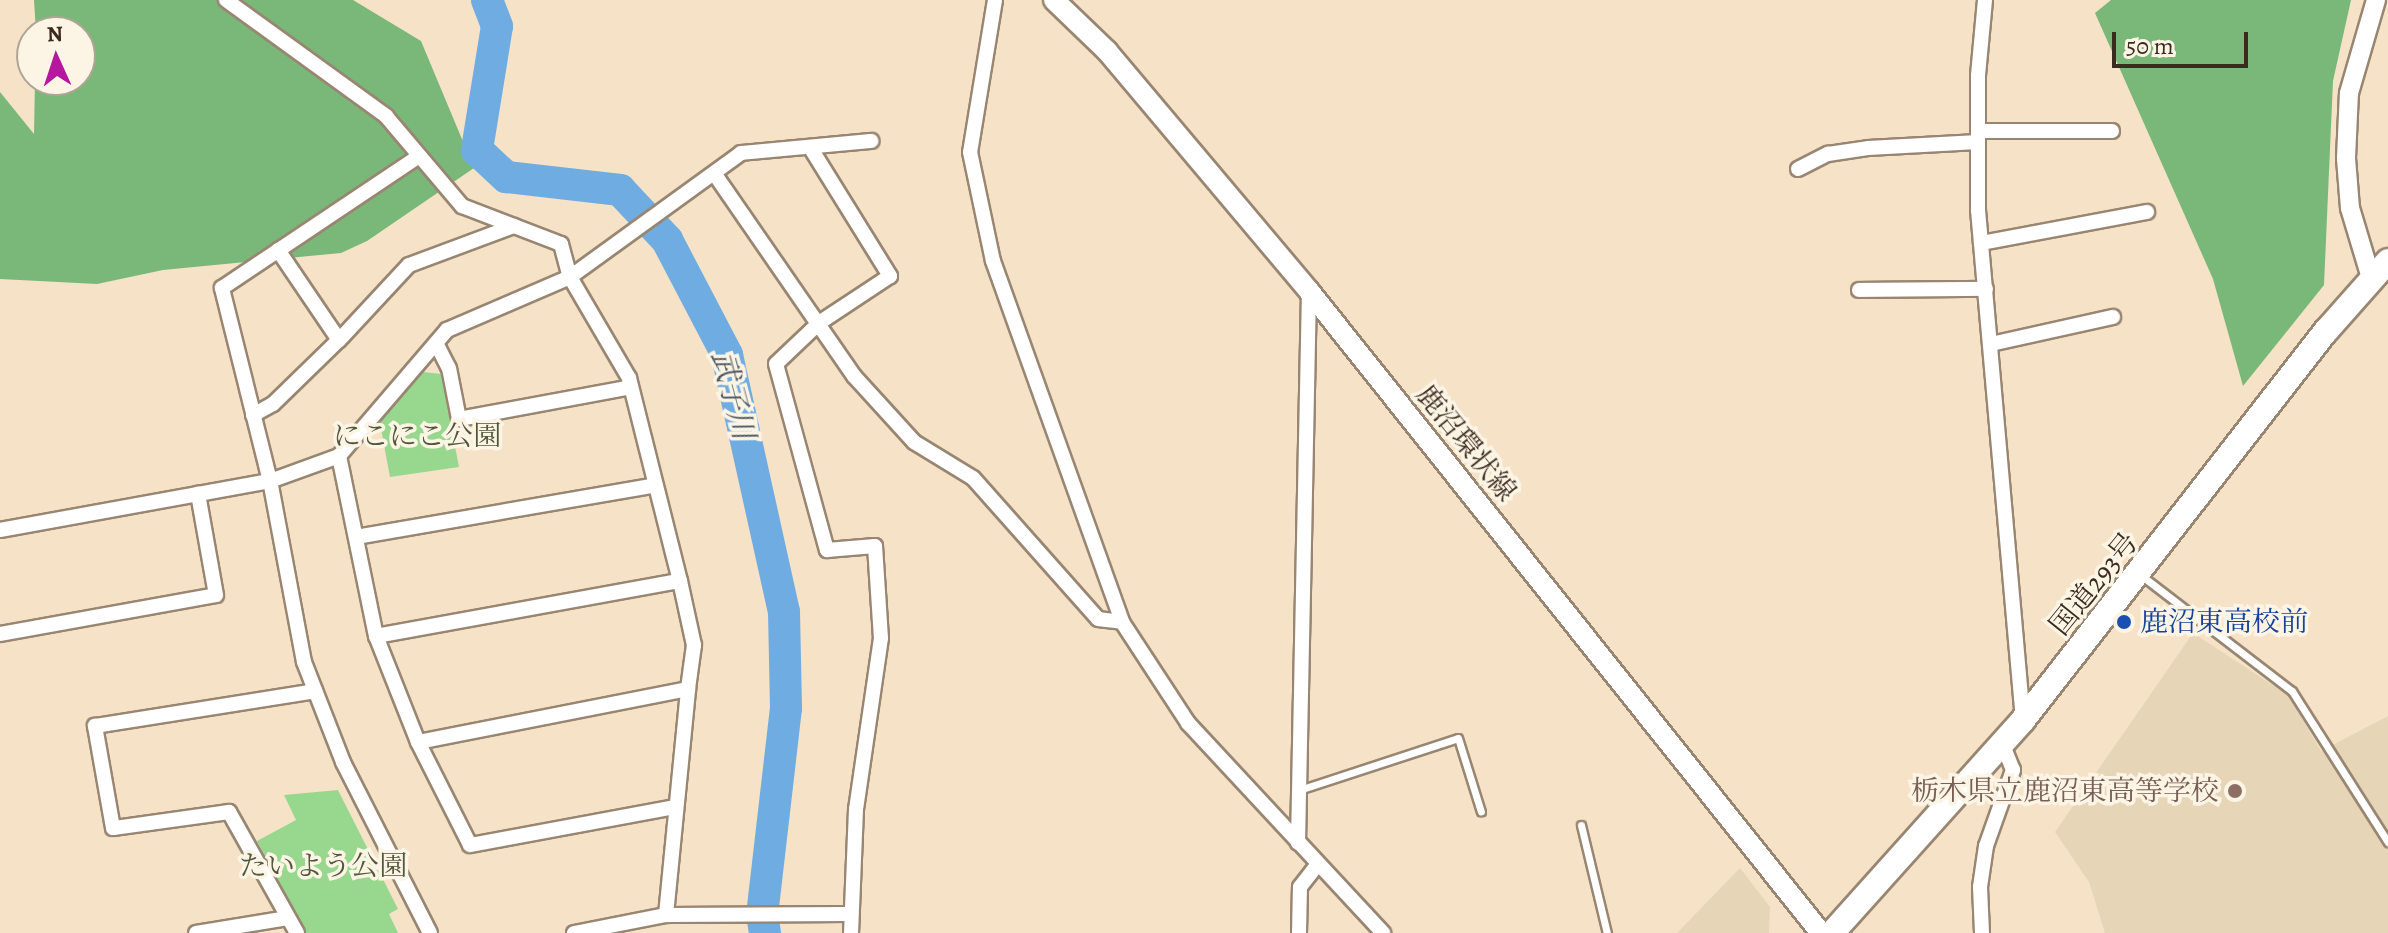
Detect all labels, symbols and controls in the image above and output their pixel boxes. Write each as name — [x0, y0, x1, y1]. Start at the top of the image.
north arrow — [16, 16, 96, 96]
scale bar — [2116, 16, 2252, 66]
text: N — [46, 19, 64, 49]
text: 50 m — [2126, 30, 2174, 62]
water label: 武子川 — [704, 347, 762, 443]
street label: 鹿沼環状線 — [1409, 378, 1523, 508]
park label: にこにこ公園 — [333, 419, 501, 453]
street label: 国道293号 — [2043, 526, 2145, 642]
place label: 鹿沼東高校前 — [2140, 605, 2308, 639]
marker: 鹿沼東高校前 — [2115, 613, 2133, 631]
place label: 栃木県立鹿沼東高等学校 — [1911, 774, 2219, 808]
marker: 栃木県立鹿沼東高等学校 — [2226, 782, 2244, 800]
park label: たいよう公園 — [239, 849, 407, 883]

